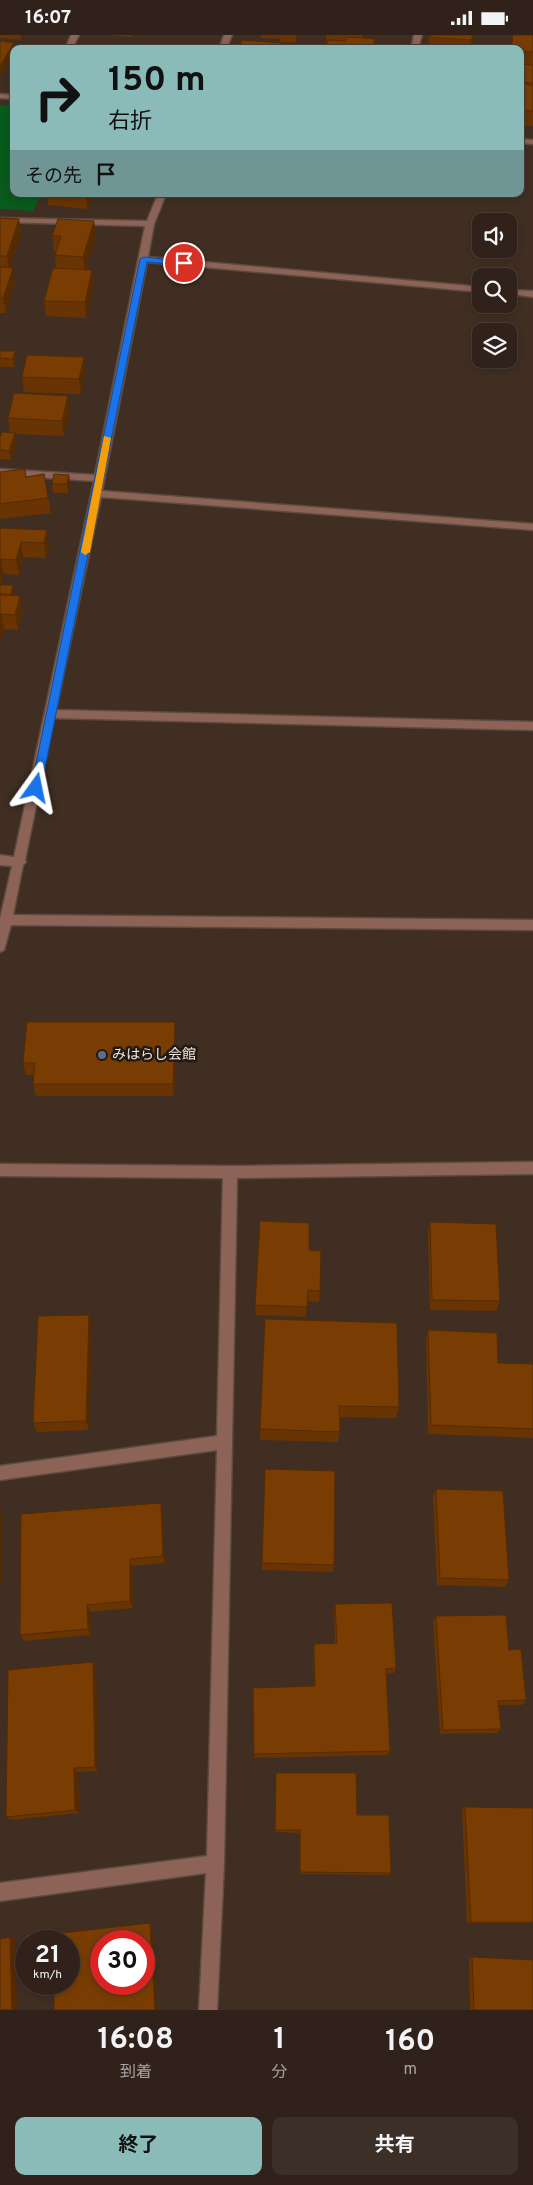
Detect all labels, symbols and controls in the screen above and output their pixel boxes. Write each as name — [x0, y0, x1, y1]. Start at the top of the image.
text: 16:07 — [25, 6, 71, 30]
text: 150 m — [108, 59, 206, 103]
icon: right — [25, 65, 90, 130]
text: 右折 — [108, 109, 152, 136]
icon: arrive — [92, 160, 120, 188]
text: その先 — [25, 165, 82, 189]
map controls — [472, 213, 517, 368]
button: sound — [472, 213, 517, 258]
pin — [163, 242, 205, 284]
icon: arrive — [170, 249, 198, 277]
button: search — [472, 268, 517, 313]
button: layers — [472, 323, 517, 368]
position arrow — [9, 761, 61, 813]
place label: みはらし会館 — [112, 1047, 196, 1064]
marker: みはらし会館 — [96, 1049, 108, 1061]
speed limit sign: 30 — [90, 1930, 155, 1995]
text: 21 — [35, 1940, 60, 1972]
text: km/h — [33, 1967, 62, 1983]
text: 16:08 — [98, 2022, 174, 2059]
text: 1 — [274, 2022, 286, 2059]
text: 160 — [385, 2024, 435, 2061]
text: m — [403, 2060, 417, 2080]
text: 到着 — [120, 2063, 152, 2083]
text: 分 — [272, 2063, 288, 2083]
button: 終了 — [15, 2117, 262, 2175]
button: 共有 — [272, 2117, 518, 2175]

